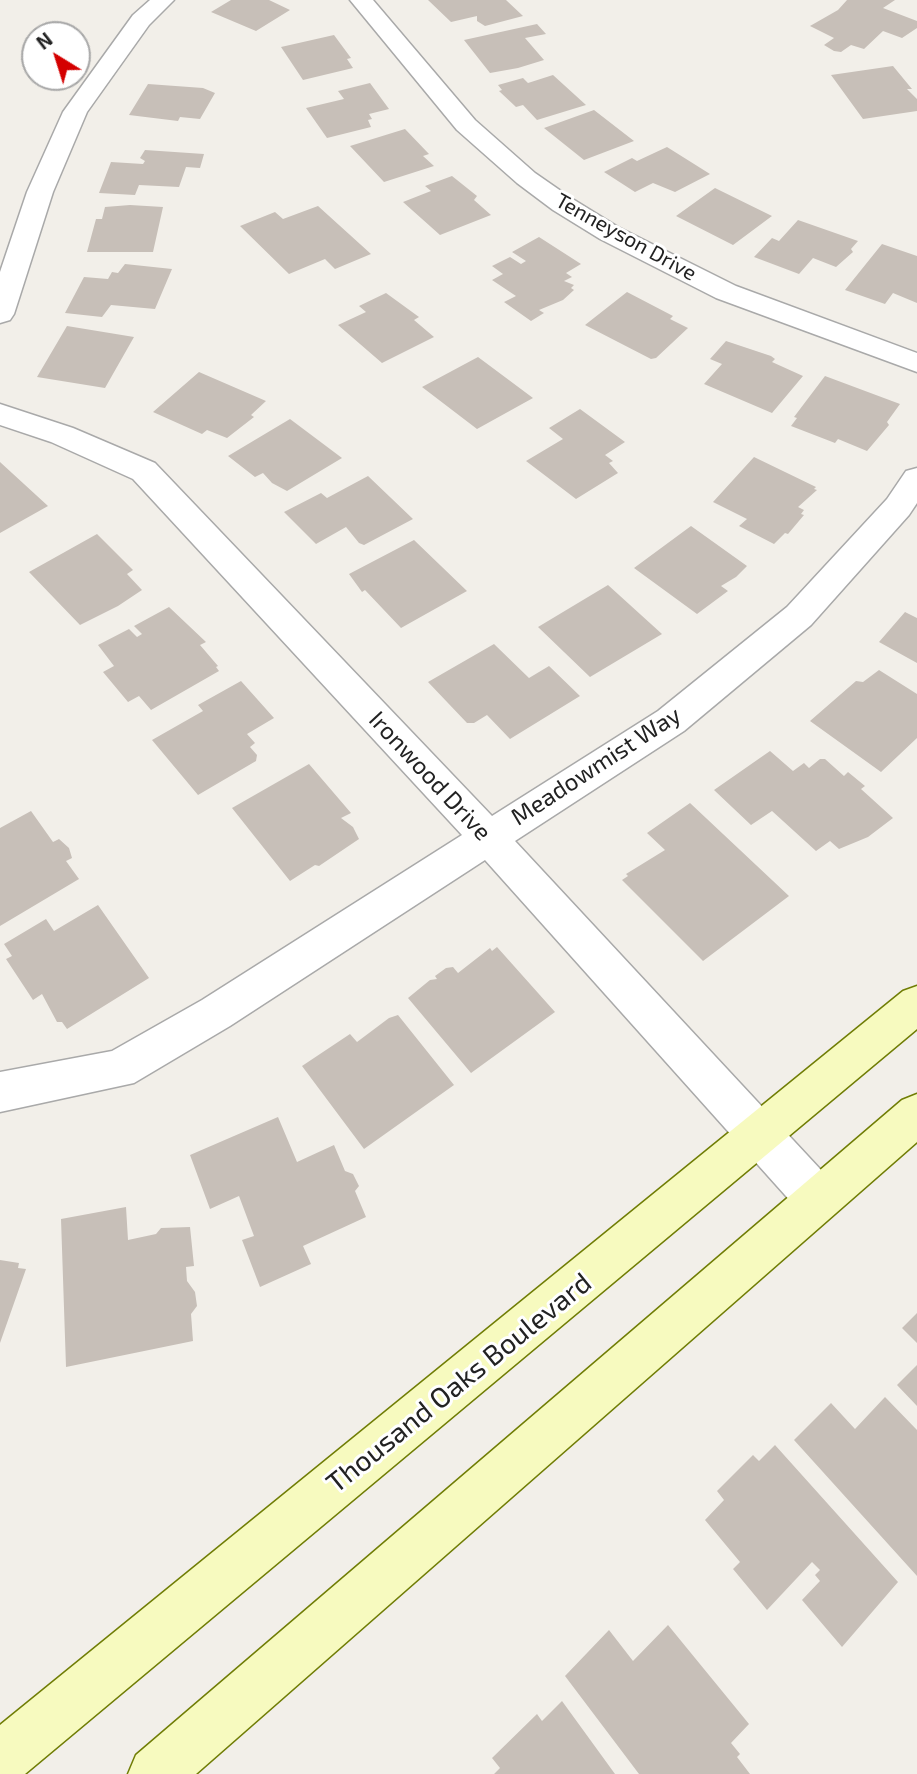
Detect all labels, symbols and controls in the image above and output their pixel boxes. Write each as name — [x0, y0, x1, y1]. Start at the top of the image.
north arrow — [21, 21, 91, 91]
text: N — [32, 27, 56, 54]
street label: Tenneyson Drive — [551, 188, 701, 286]
street label: Meadowmist Way — [506, 700, 686, 832]
street label: Ironwood Drive — [363, 705, 497, 847]
street label: Thousand Oaks Boulevard — [320, 1266, 598, 1500]

